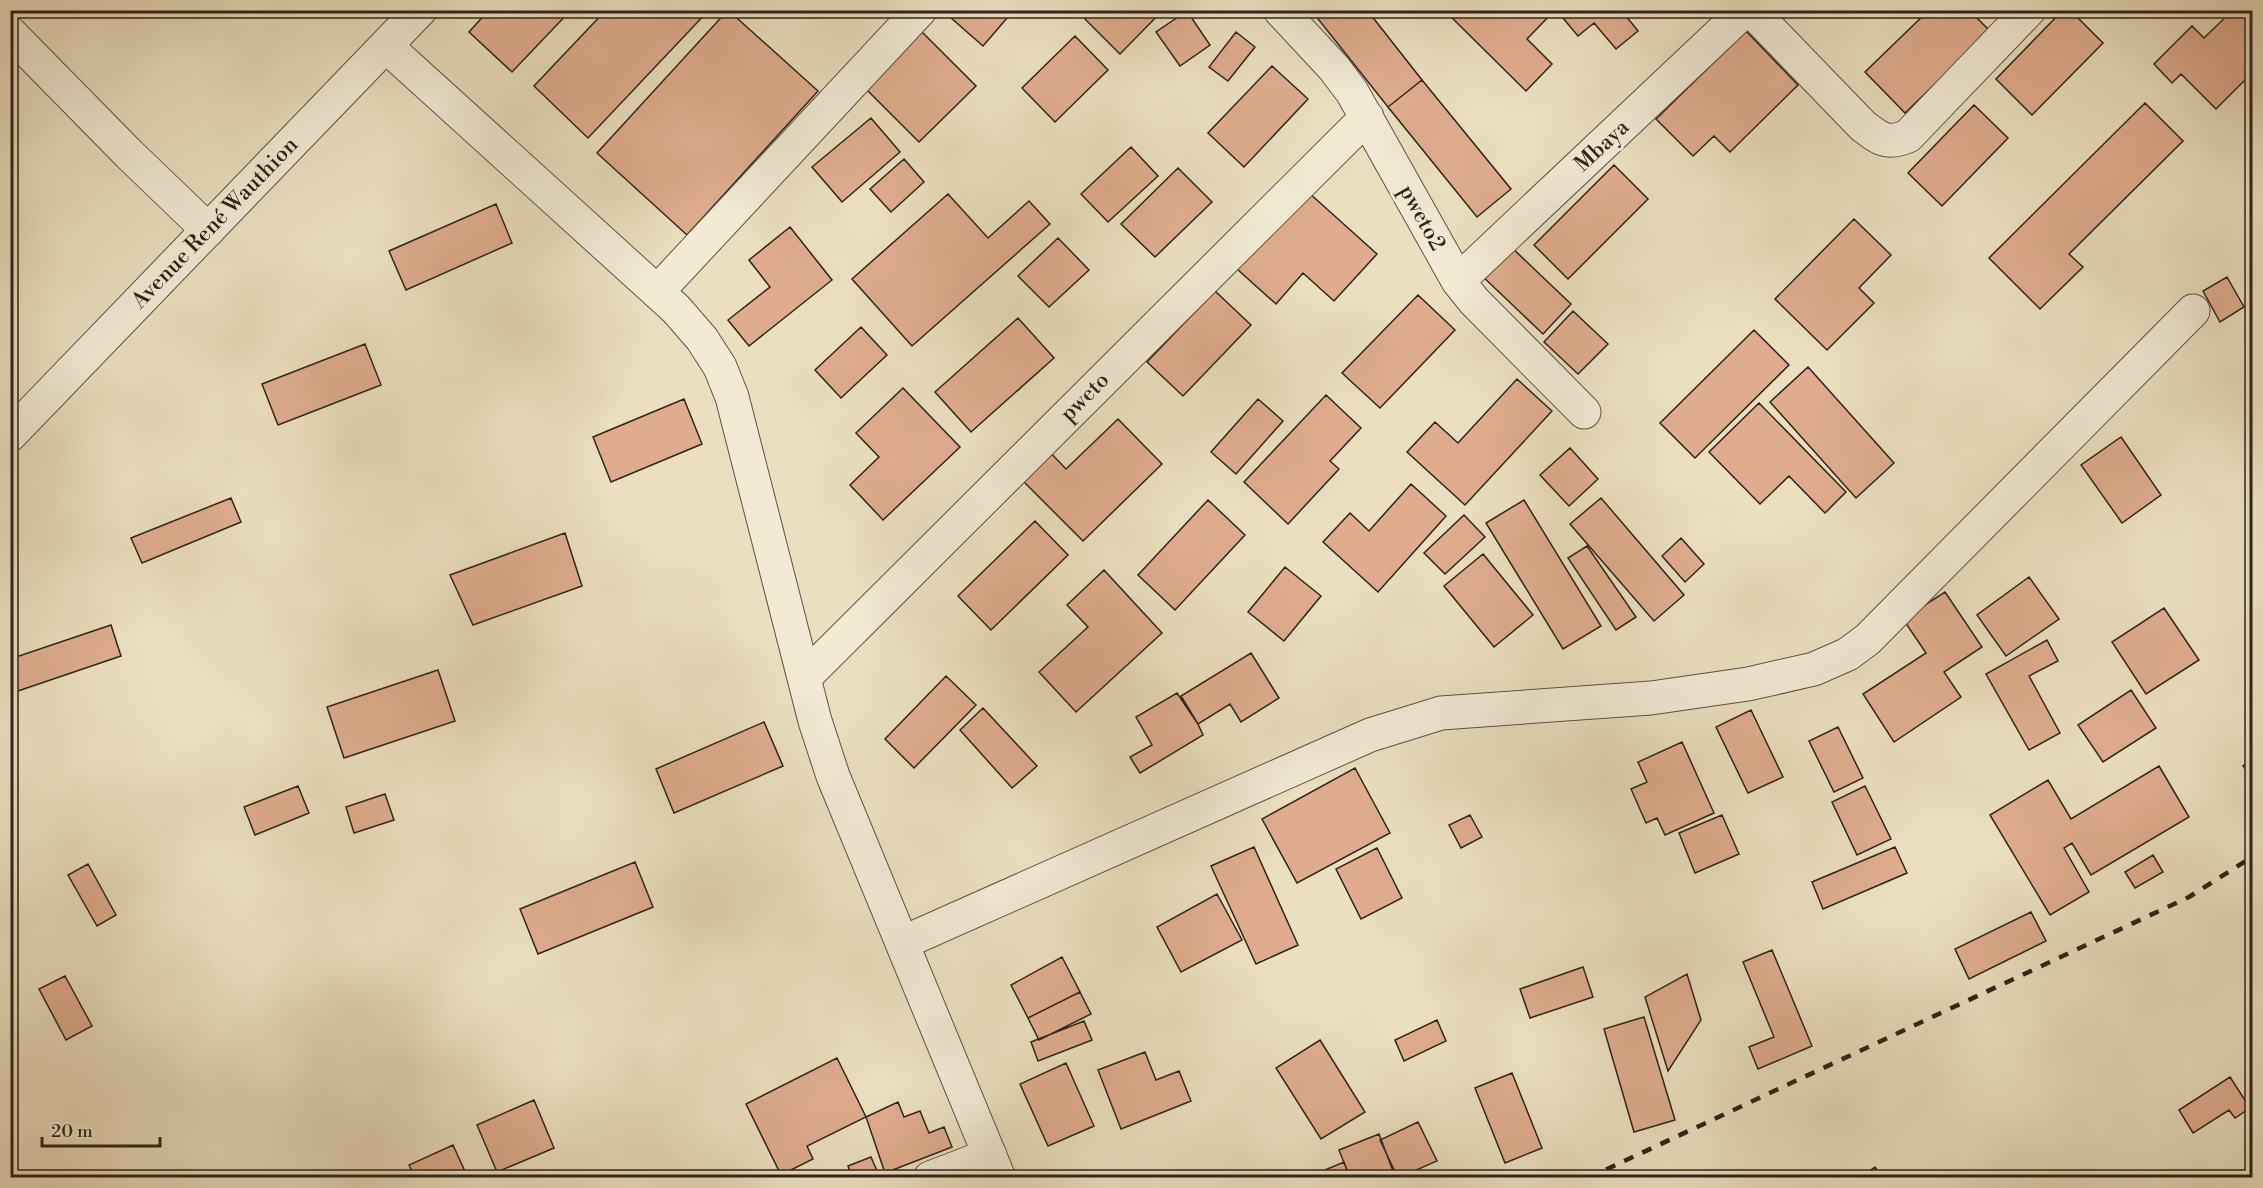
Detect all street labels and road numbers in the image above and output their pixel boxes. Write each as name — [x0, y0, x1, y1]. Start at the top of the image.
street label: Mbaya — [1569, 113, 1635, 178]
street label: Avenue René Wauthion — [125, 132, 304, 315]
street label: pweto2 — [1393, 180, 1451, 256]
street label: pweto — [1055, 367, 1115, 427]

